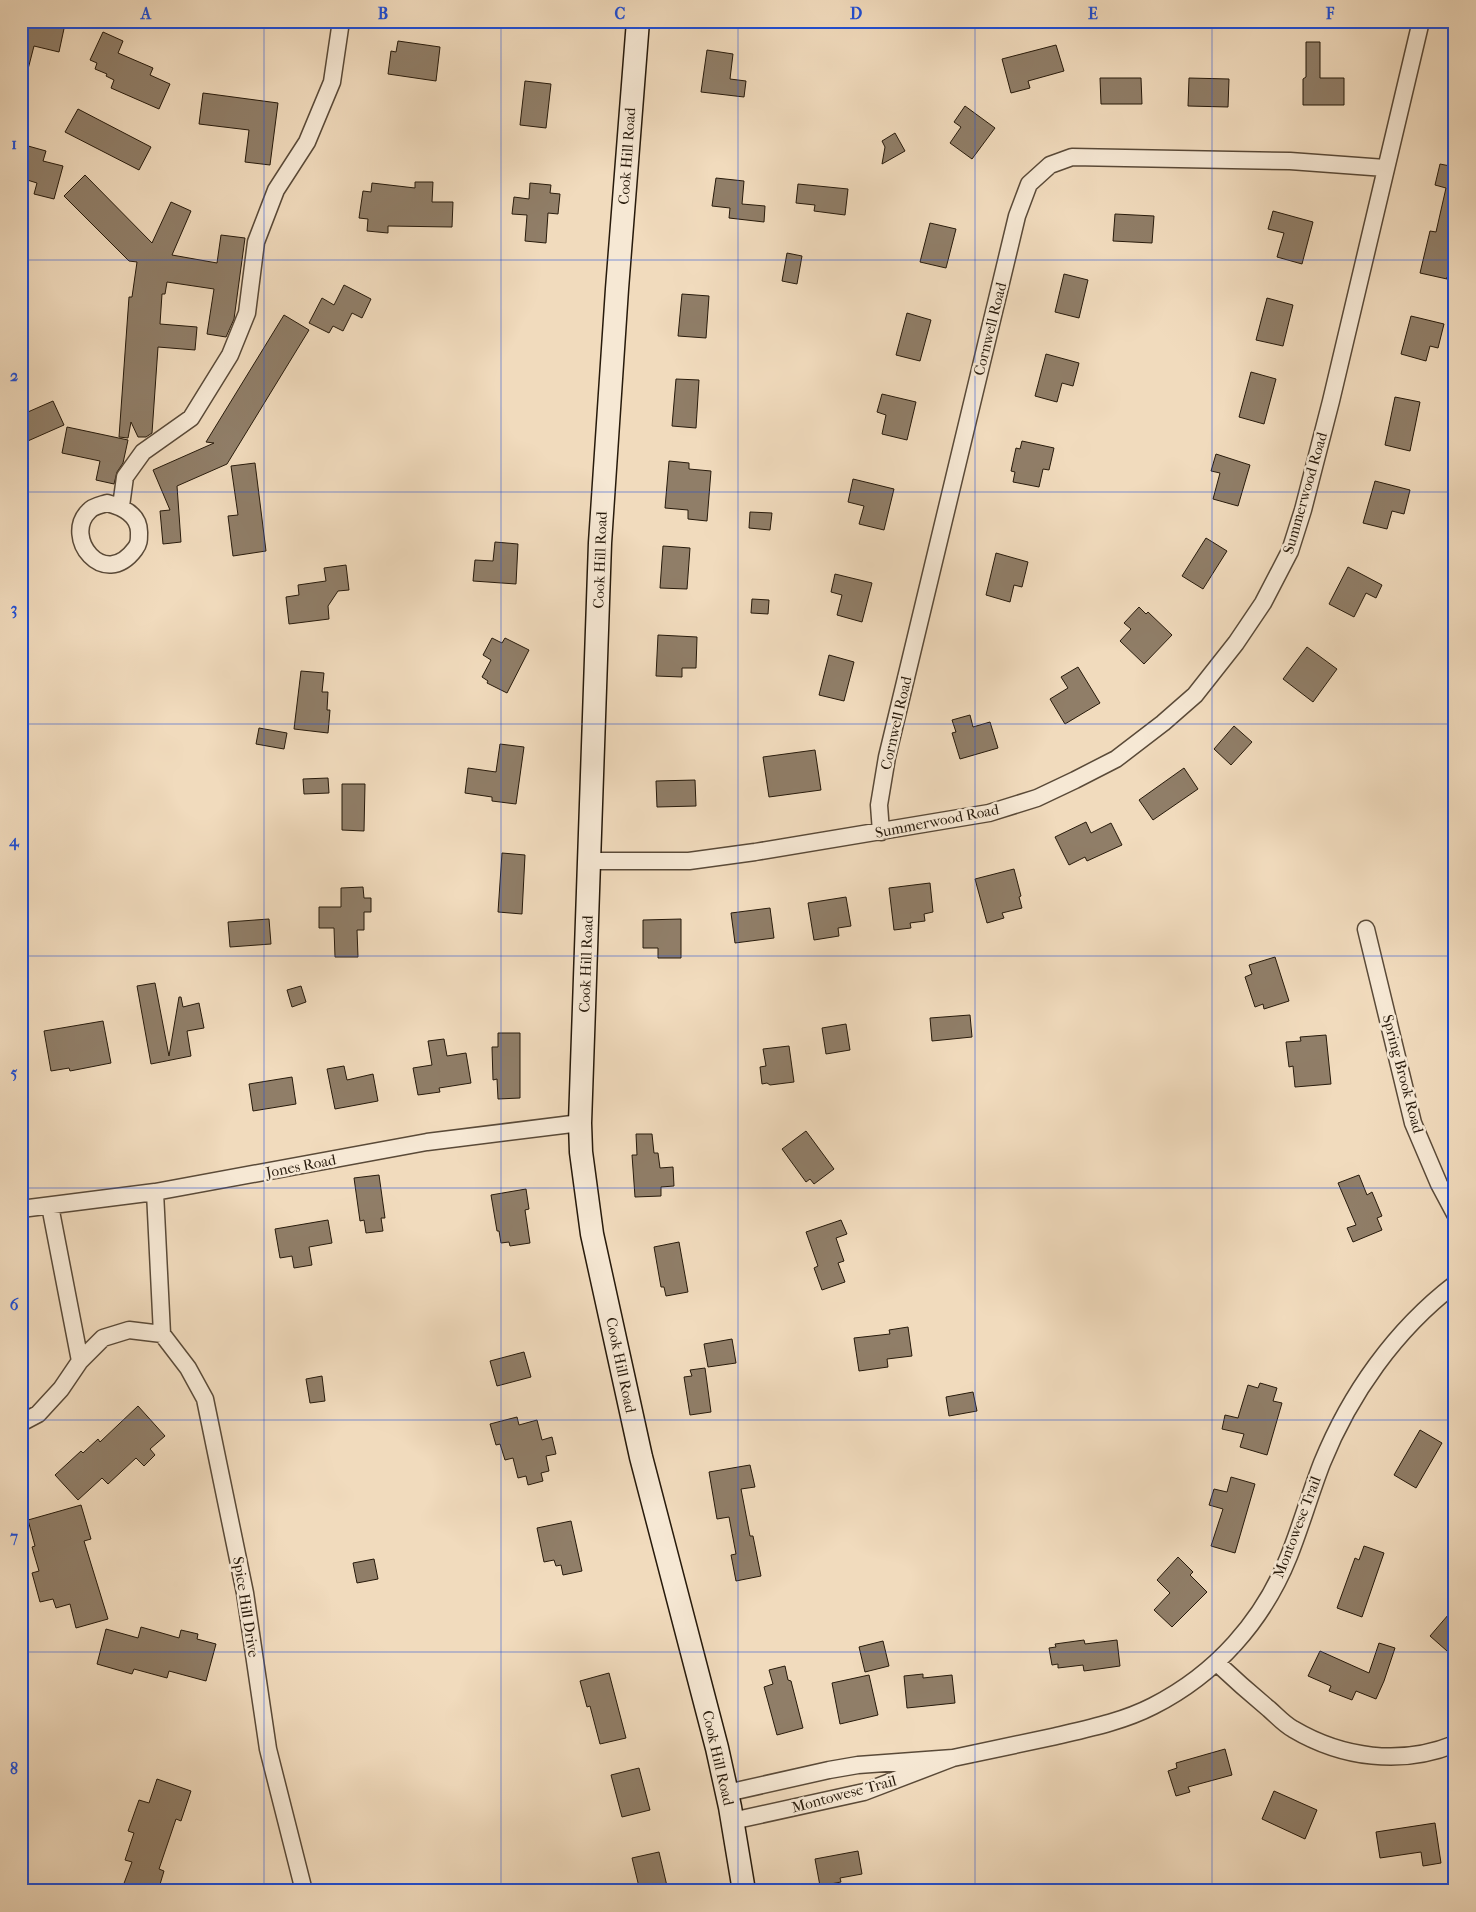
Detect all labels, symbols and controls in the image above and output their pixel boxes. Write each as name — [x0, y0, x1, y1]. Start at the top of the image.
text: A — [140, 4, 152, 23]
text: B — [378, 4, 388, 23]
text: C — [615, 4, 626, 23]
text: D — [850, 4, 862, 23]
text: E — [1088, 4, 1098, 23]
text: F — [1325, 4, 1335, 23]
street label: Cook Hill Road — [615, 106, 639, 205]
text: 1 — [11, 134, 17, 153]
street label: Cornwell Road — [970, 280, 1010, 378]
text: 2 — [10, 366, 18, 385]
street label: Summerwood Road — [1279, 429, 1331, 556]
street label: Cook Hill Road — [589, 510, 611, 609]
text: 3 — [11, 599, 17, 619]
street label: Cornwell Road — [876, 674, 916, 772]
street label: Summerwood Road — [874, 800, 1001, 842]
text: 4 — [8, 831, 20, 851]
street label: Cook Hill Road — [575, 914, 597, 1013]
street label: Spring Brook Road — [1379, 1013, 1428, 1136]
text: 5 — [11, 1063, 18, 1082]
street label: Jones Road — [263, 1150, 338, 1182]
text: 6 — [10, 1295, 19, 1314]
street label: Cook Hill Road — [602, 1316, 640, 1415]
street label: Montowese Trail — [1269, 1473, 1325, 1581]
text: 7 — [9, 1527, 18, 1546]
street label: Spice Hill Drive — [229, 1555, 263, 1659]
street label: Cook Hill Road — [698, 1709, 738, 1808]
text: 8 — [10, 1759, 18, 1778]
street label: Montowese Trail — [790, 1771, 898, 1817]

